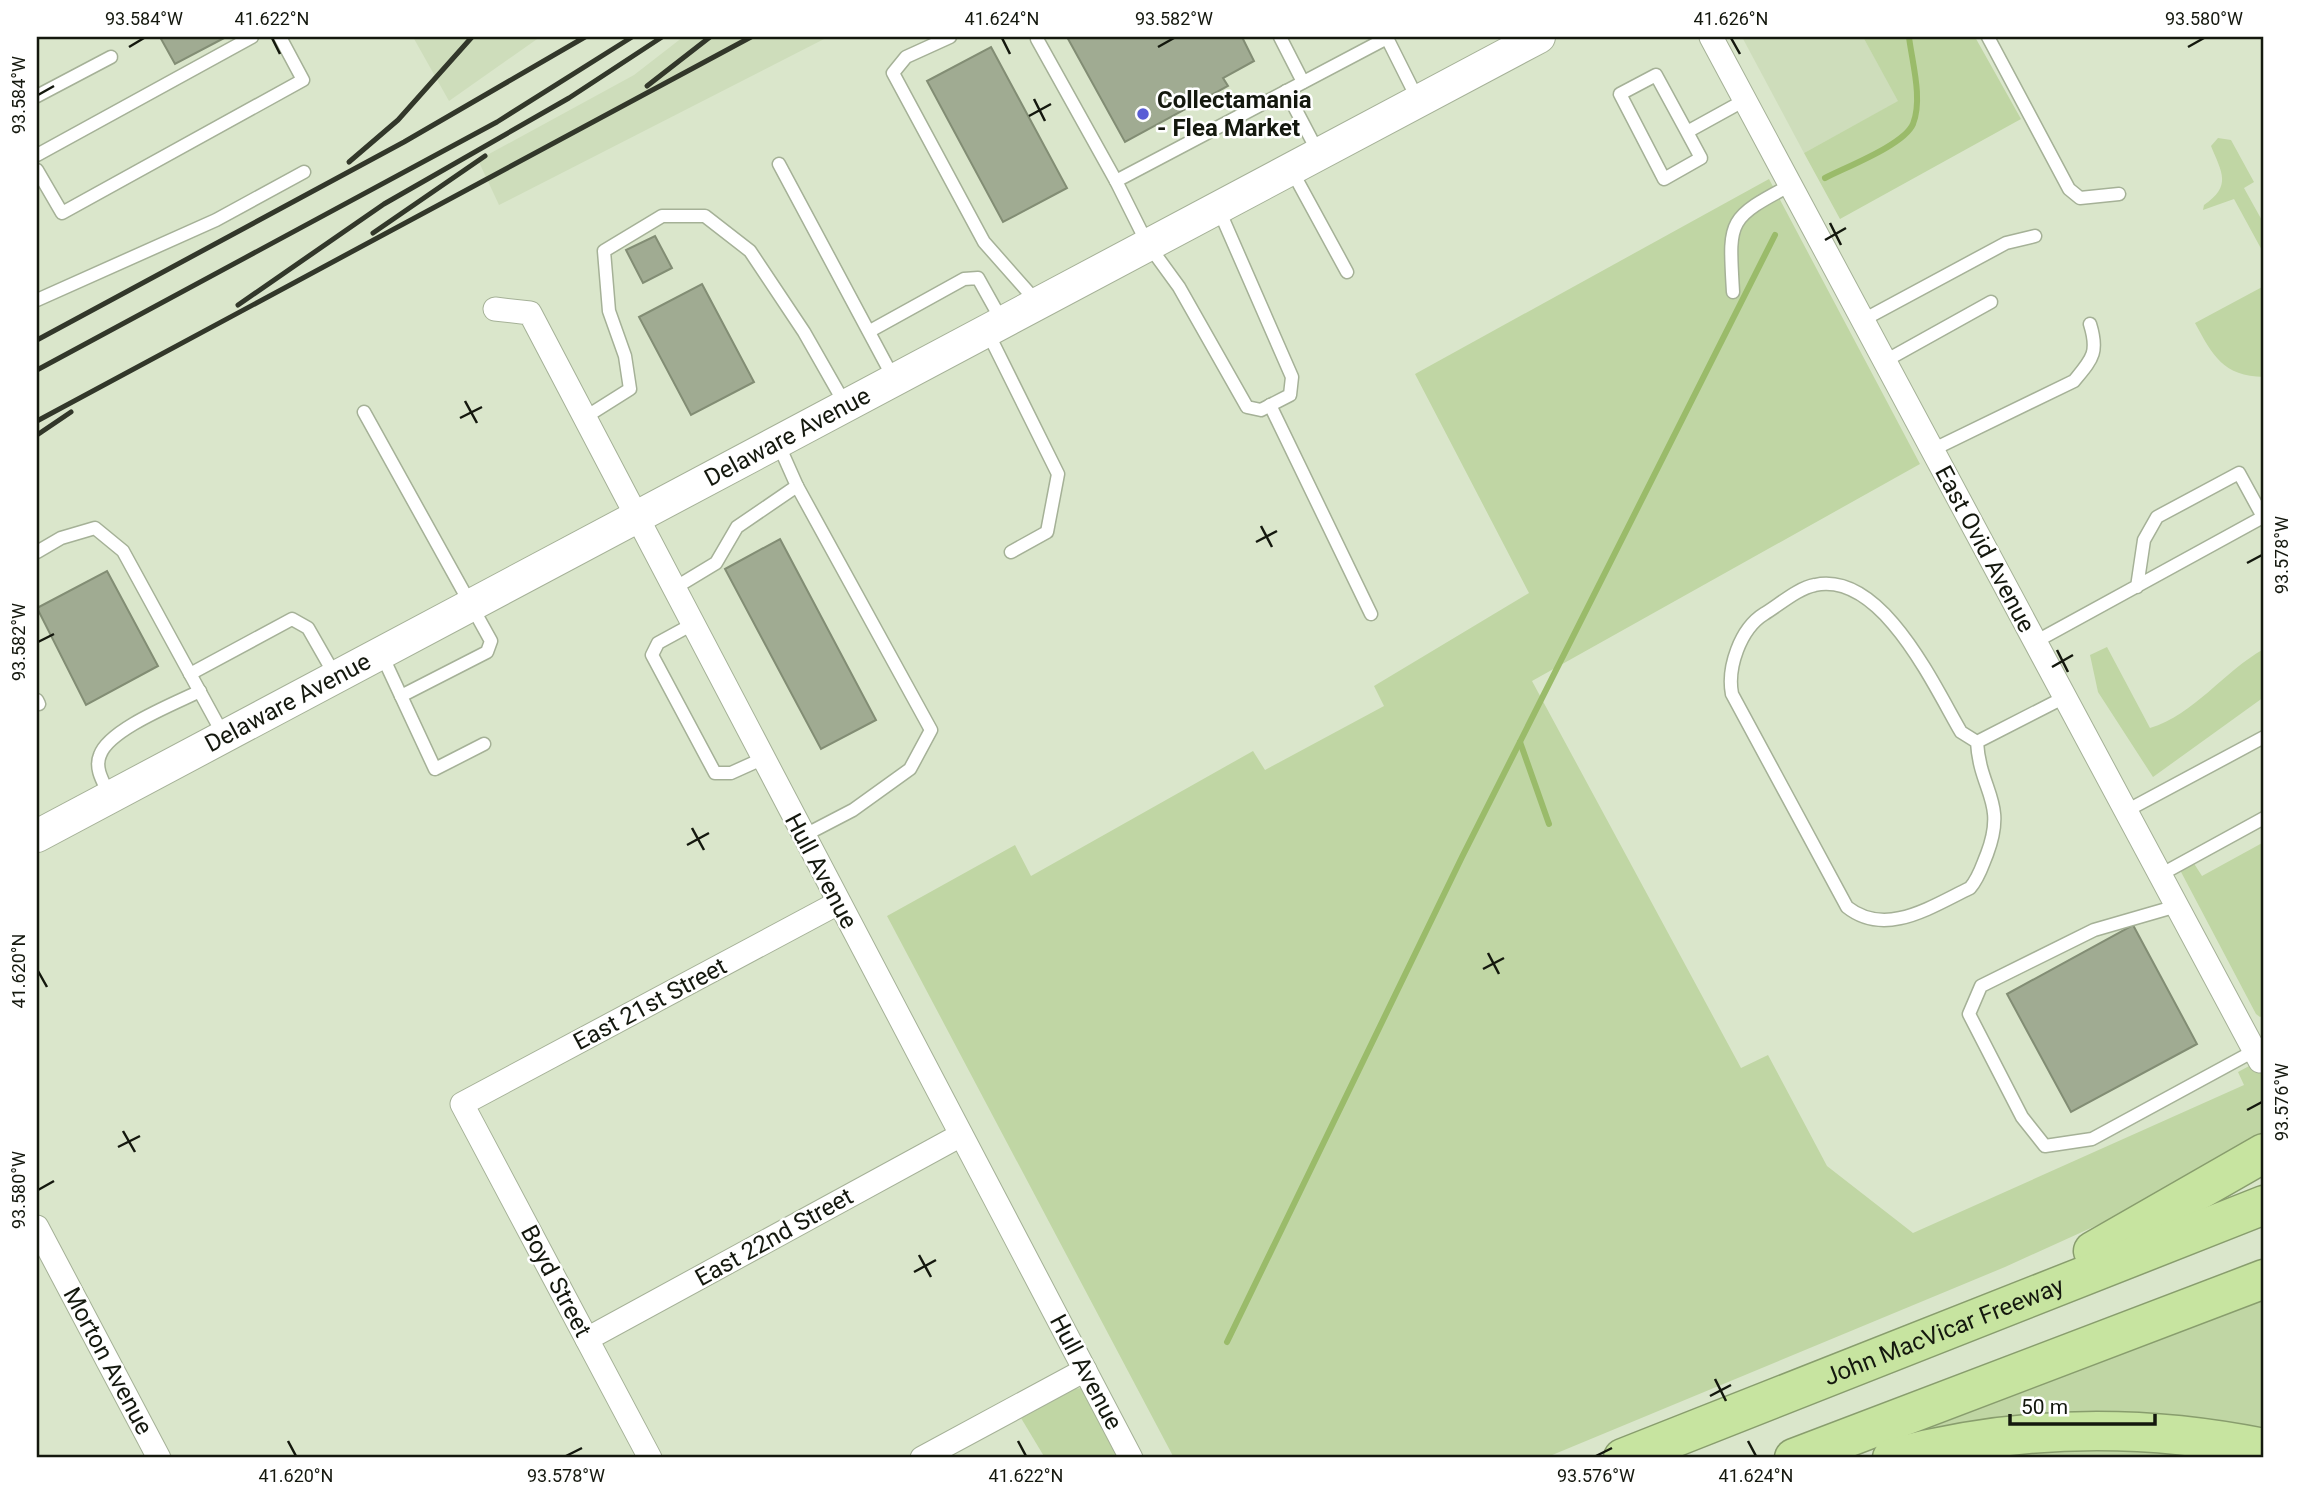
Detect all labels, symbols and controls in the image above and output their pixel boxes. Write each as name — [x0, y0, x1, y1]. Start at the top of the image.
text: 93.584°W — [105, 8, 183, 29]
text: 41.622°N — [235, 8, 309, 29]
text: 41.624°N — [965, 8, 1039, 29]
text: 93.582°W — [1135, 8, 1213, 29]
text: 41.626°N — [1694, 8, 1768, 29]
text: 93.580°W — [2165, 8, 2243, 29]
text: 93.584°W — [8, 56, 29, 134]
place label: Collectamania - Flea Market — [1157, 86, 1312, 142]
marker: Collectamania - Flea Market — [1135, 106, 1151, 122]
street label: Delaware Avenue — [700, 381, 875, 492]
street label: East Ovid Avenue — [1929, 461, 2041, 637]
text: 93.578°W — [2271, 516, 2292, 594]
text: 93.582°W — [8, 603, 29, 681]
street label: Delaware Avenue — [200, 647, 375, 758]
street label: Hull Avenue — [779, 809, 863, 933]
text: 41.620°N — [8, 934, 29, 1008]
street label: East 21st Street — [569, 952, 731, 1056]
text: 93.576°W — [2271, 1063, 2292, 1141]
text: 93.580°W — [8, 1151, 29, 1229]
street label: East 22nd Street — [690, 1182, 858, 1292]
street label: Boyd Street — [515, 1220, 597, 1342]
street label: John MacVicar Freeway — [1820, 1271, 2068, 1391]
street label: Morton Avenue — [58, 1283, 158, 1439]
street label: Hull Avenue — [1044, 1310, 1128, 1434]
scale bar — [2010, 1383, 2156, 1427]
text: 50 m — [2021, 1395, 2068, 1419]
text: 41.620°N — [259, 1465, 333, 1486]
text: 93.578°W — [527, 1465, 605, 1486]
text: 41.622°N — [989, 1465, 1063, 1486]
text: 93.576°W — [1557, 1465, 1635, 1486]
text: 41.624°N — [1719, 1465, 1793, 1486]

